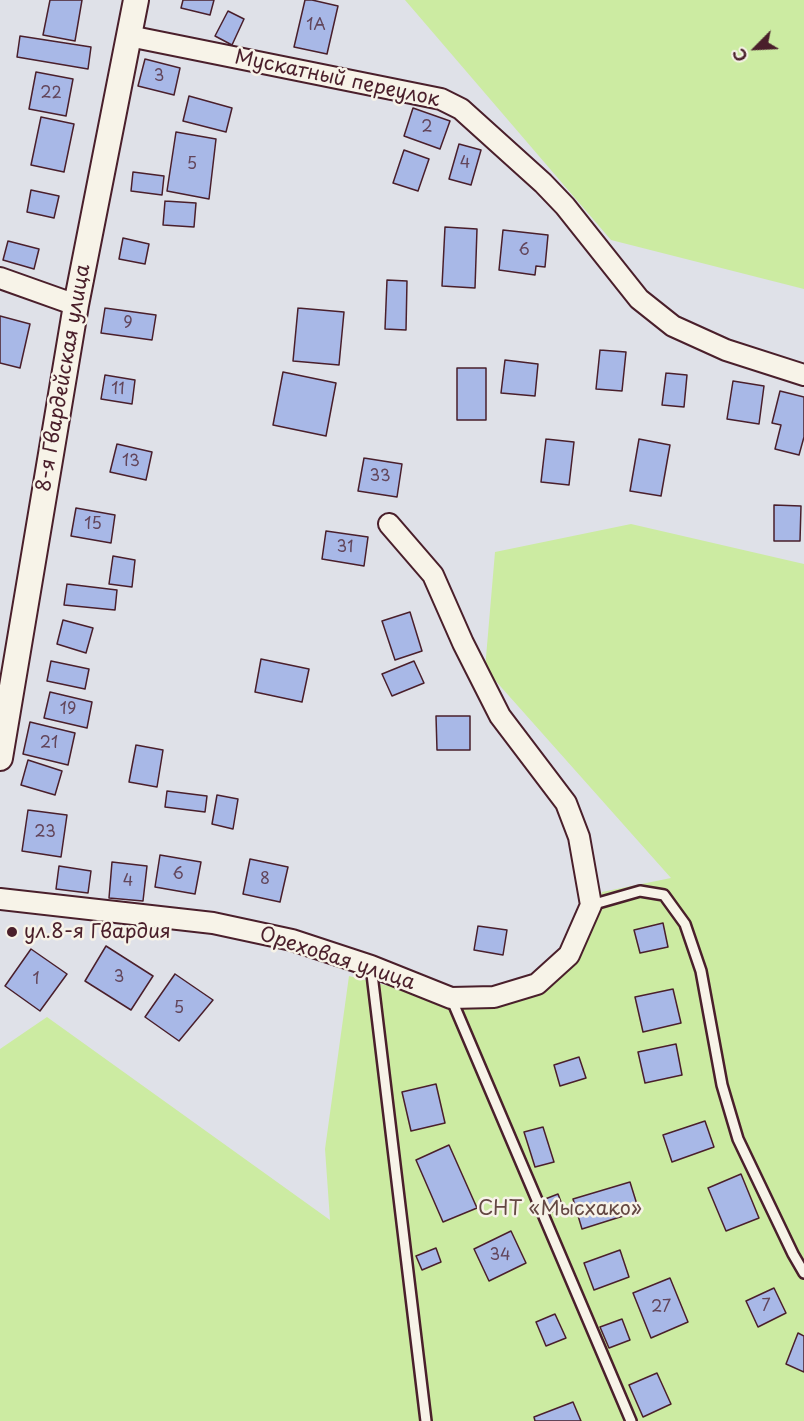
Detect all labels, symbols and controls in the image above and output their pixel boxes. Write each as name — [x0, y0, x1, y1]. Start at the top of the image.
house number: 1А — [306, 16, 326, 36]
north arrow — [726, 18, 786, 78]
text: С — [726, 45, 753, 66]
street label: Мускатный переулок — [232, 46, 442, 112]
house number: 3 — [154, 67, 164, 87]
house number: 22 — [40, 84, 62, 104]
house number: 2 — [421, 118, 433, 138]
house number: 4 — [460, 154, 470, 174]
house number: 5 — [187, 155, 197, 175]
house number: 6 — [518, 241, 530, 261]
street label: 8-я Гвардейская улица — [32, 262, 96, 494]
house number: 9 — [123, 314, 133, 334]
house number: 11 — [111, 380, 125, 400]
house number: 13 — [122, 452, 140, 472]
house number: 33 — [369, 467, 391, 487]
house number: 15 — [84, 515, 102, 535]
house number: 31 — [337, 538, 353, 558]
house number: 19 — [60, 700, 76, 720]
house number: 21 — [40, 734, 58, 754]
house number: 23 — [34, 823, 56, 843]
house number: 6 — [172, 865, 184, 885]
house number: 8 — [260, 870, 270, 890]
house number: 4 — [123, 872, 133, 892]
place label: ул.8-я Гвардия — [24, 920, 171, 944]
street label: Ореховая улица — [256, 923, 418, 995]
marker: ул.8-я Гвардия — [5, 925, 19, 939]
house number: 3 — [114, 968, 124, 988]
house number: 1 — [32, 970, 40, 990]
house number: 5 — [174, 999, 184, 1019]
park label: СНТ «Мысхако» — [478, 1197, 642, 1221]
house number: 34 — [489, 1246, 511, 1266]
house number: 7 — [761, 1297, 771, 1317]
house number: 27 — [651, 1298, 671, 1318]

